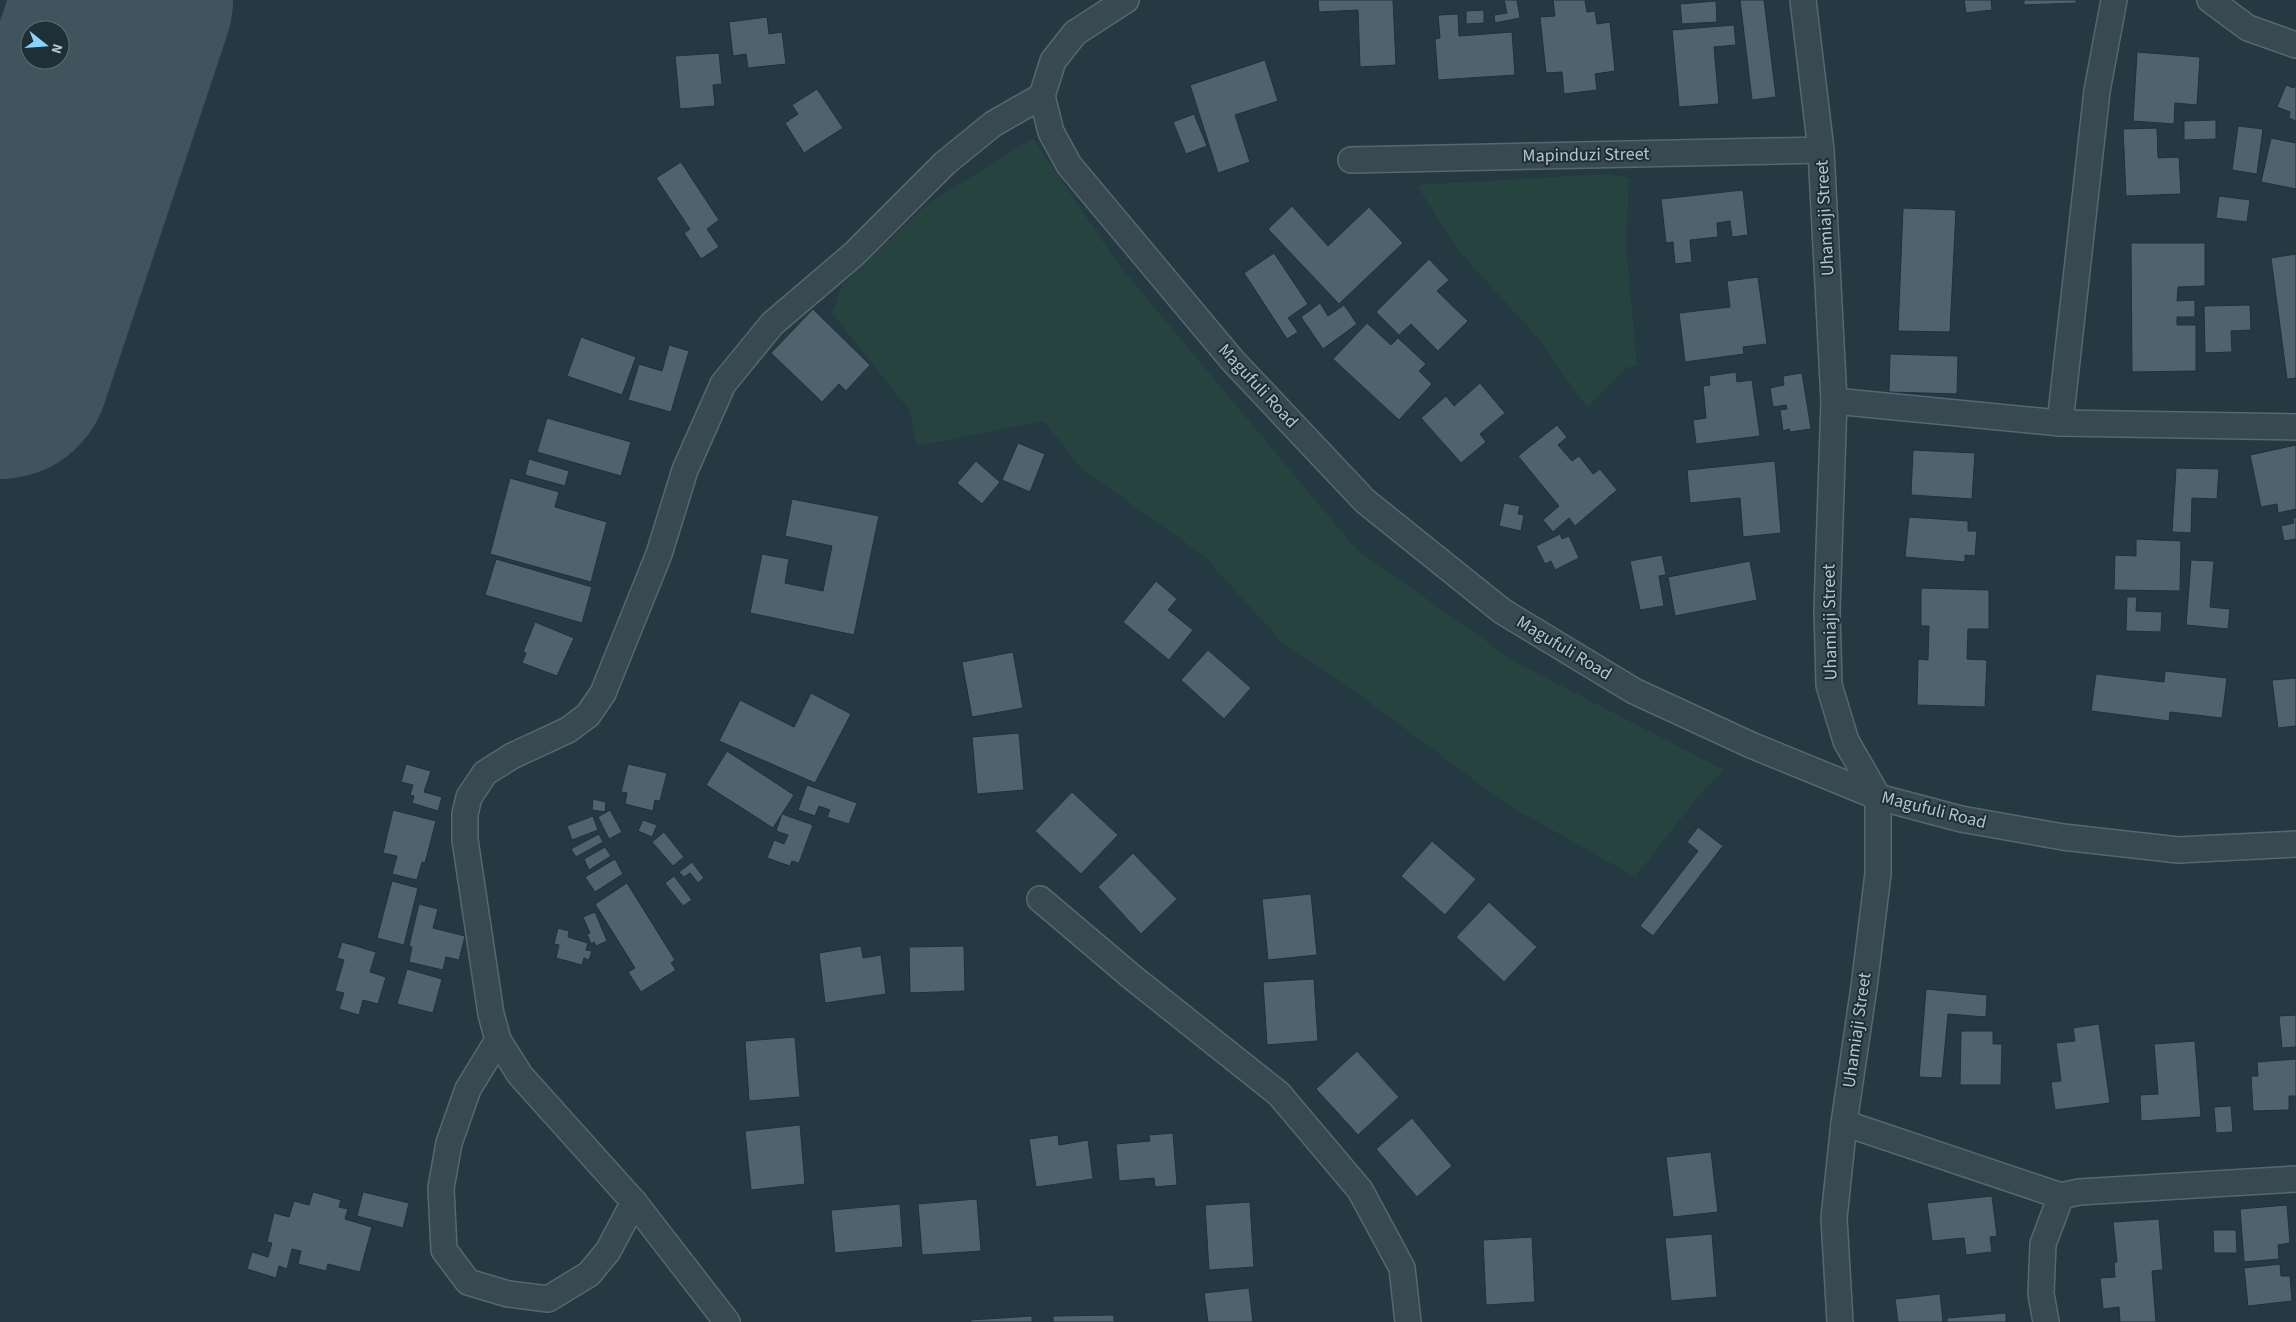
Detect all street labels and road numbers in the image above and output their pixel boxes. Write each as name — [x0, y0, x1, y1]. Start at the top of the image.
street label: Mapinduzi Street — [1522, 141, 1650, 169]
street label: Uhamiaji Street — [1809, 159, 1841, 277]
street label: Magufuli Road — [1212, 338, 1304, 434]
street label: Uhamiaji Street — [1816, 564, 1844, 680]
street label: Magufuli Road — [1512, 610, 1616, 686]
street label: Magufuli Road — [1879, 785, 1989, 835]
street label: Uhamiaji Street — [1837, 971, 1877, 1089]

